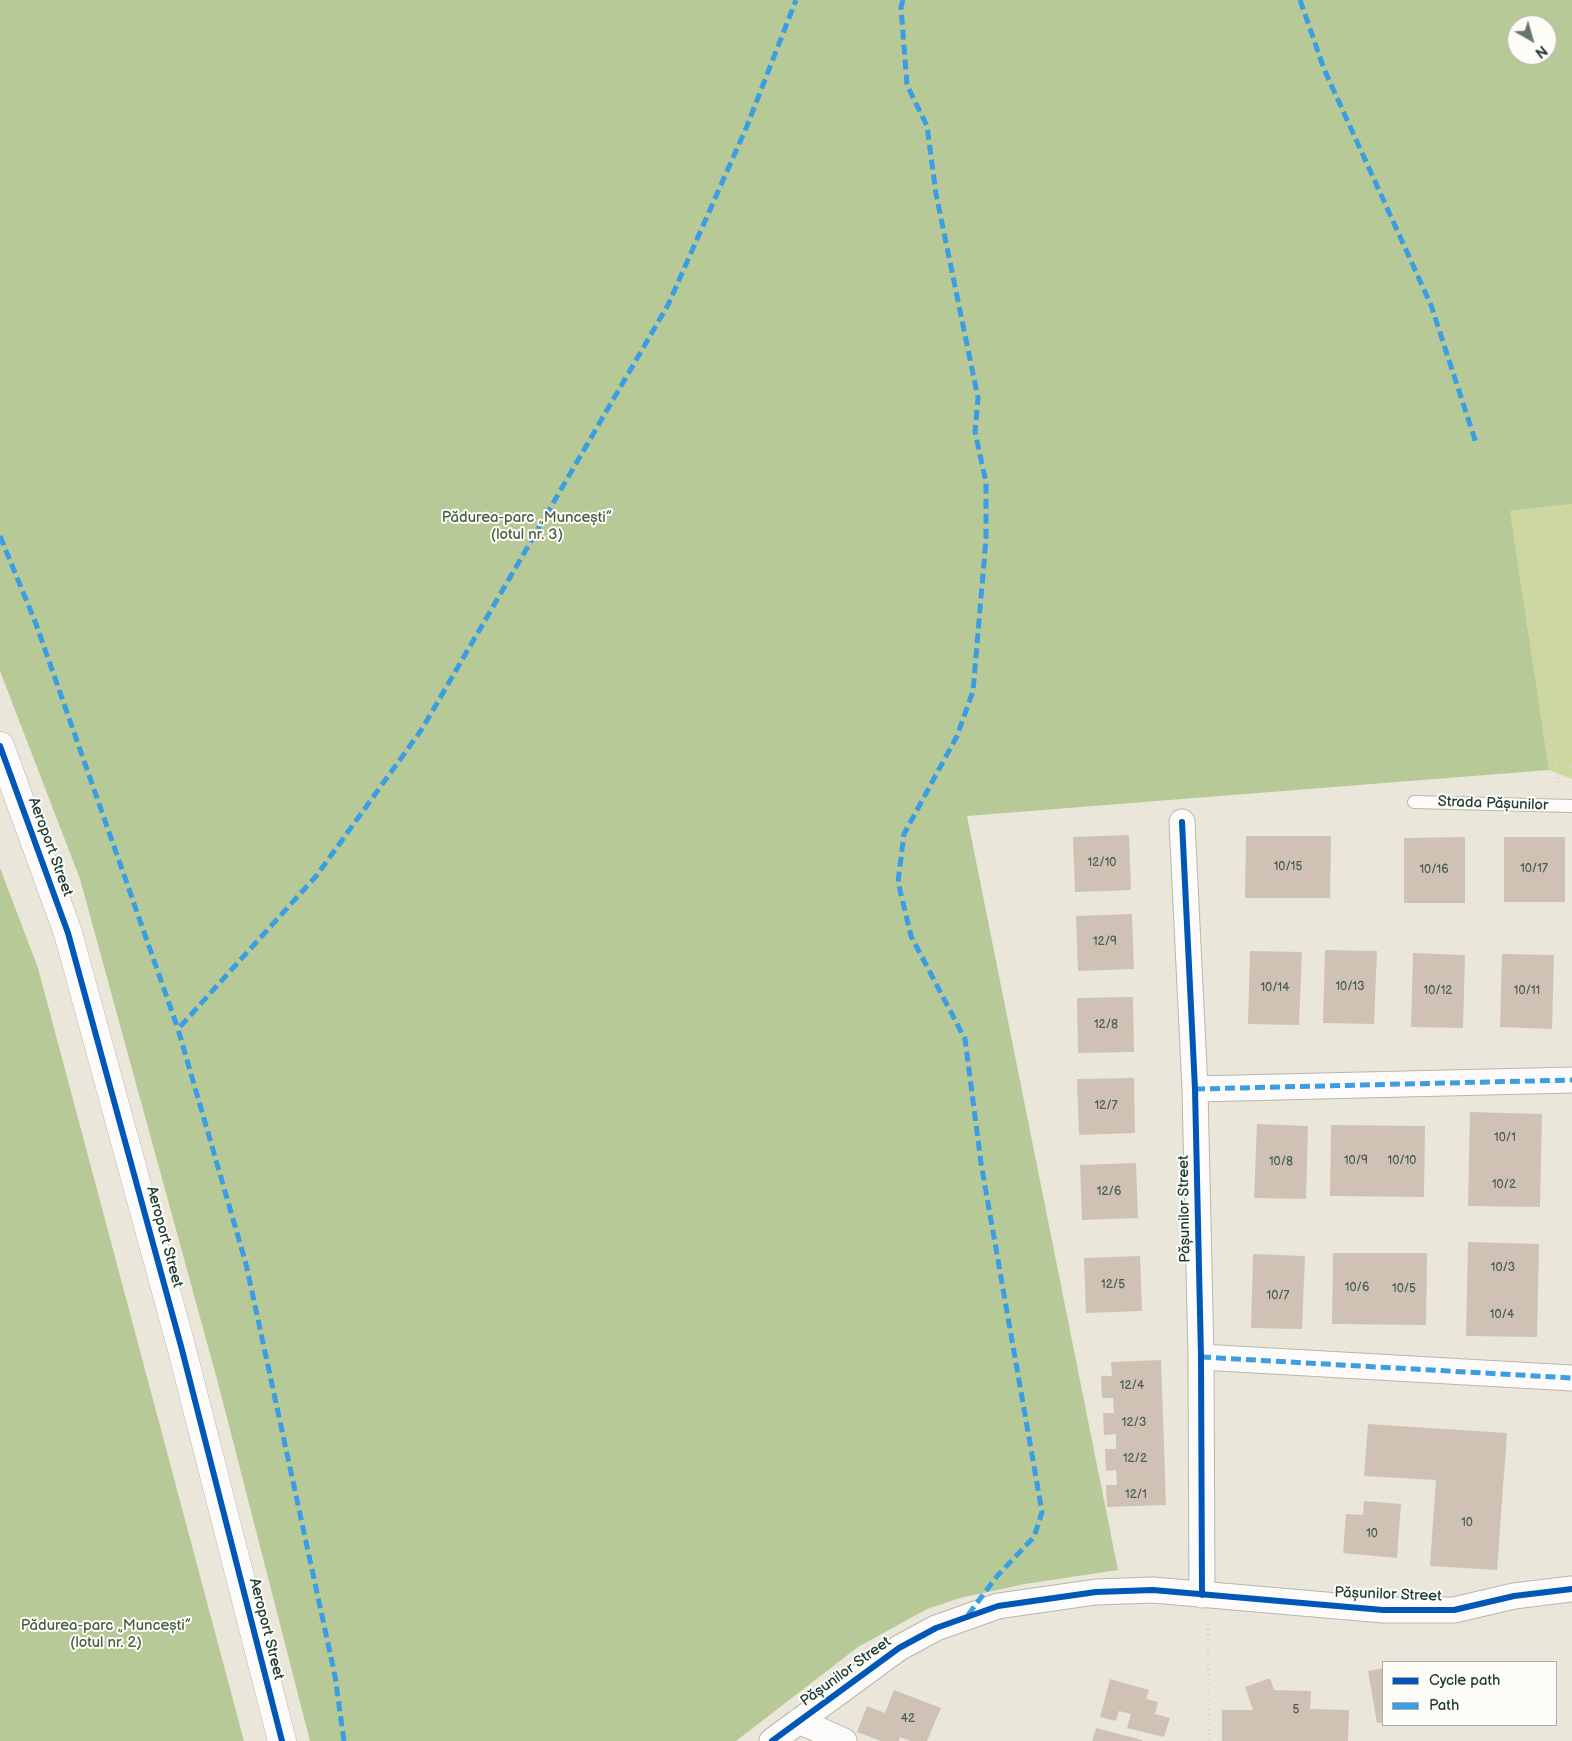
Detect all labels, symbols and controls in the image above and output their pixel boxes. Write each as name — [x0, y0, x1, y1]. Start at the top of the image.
north arrow — [1507, 15, 1557, 65]
text: N — [1532, 41, 1550, 61]
park label: Pădurea-parc „Muncești” (lotul nr. 3) — [442, 509, 612, 544]
street label: Strada Pășunilor — [1437, 793, 1549, 815]
street label: Aeroport Street — [24, 795, 76, 899]
house number: 12/10 — [1088, 856, 1116, 870]
house number: 10/15 — [1274, 860, 1302, 874]
house number: 10/17 — [1520, 862, 1548, 876]
house number: 10/16 — [1419, 863, 1449, 877]
house number: 12/9 — [1093, 935, 1117, 949]
house number: 10/13 — [1335, 980, 1365, 994]
house number: 10/14 — [1260, 981, 1290, 995]
house number: 10/12 — [1424, 984, 1452, 998]
house number: 10/11 — [1514, 984, 1540, 998]
house number: 12/8 — [1094, 1018, 1118, 1032]
house number: 12/7 — [1094, 1099, 1118, 1113]
house number: 10/1 — [1494, 1131, 1516, 1145]
house number: 10/9 — [1344, 1154, 1368, 1168]
house number: 10/10 — [1388, 1154, 1416, 1168]
street label: Pășunilor Street — [1175, 1155, 1195, 1263]
house number: 10/8 — [1269, 1155, 1293, 1169]
house number: 10/2 — [1492, 1178, 1516, 1192]
street label: Aeroport Street — [142, 1184, 186, 1290]
house number: 12/6 — [1097, 1185, 1121, 1199]
house number: 10/3 — [1491, 1261, 1515, 1275]
house number: 12/5 — [1101, 1278, 1125, 1292]
house number: 10/6 — [1345, 1281, 1369, 1295]
house number: 10/5 — [1392, 1282, 1416, 1296]
house number: 10/7 — [1266, 1289, 1290, 1303]
house number: 10/4 — [1490, 1308, 1514, 1322]
house number: 12/4 — [1120, 1379, 1144, 1393]
house number: 12/3 — [1122, 1416, 1146, 1430]
house number: 12/2 — [1123, 1452, 1147, 1466]
house number: 12/1 — [1125, 1488, 1147, 1502]
house number: 10 — [1461, 1516, 1473, 1530]
house number: 10 — [1366, 1527, 1378, 1541]
street label: Aeroport Street — [245, 1576, 287, 1682]
street label: Pășunilor Street — [1334, 1584, 1442, 1606]
park label: Pădurea-parc „Muncești” (lotul nr. 2) — [21, 1617, 191, 1652]
street label: Pășunilor Street — [797, 1633, 895, 1711]
legend — [1382, 1661, 1557, 1726]
text: Cycle path — [1429, 1671, 1500, 1690]
text: Path — [1429, 1696, 1459, 1715]
house number: 5 — [1293, 1703, 1299, 1717]
house number: 42 — [901, 1712, 915, 1726]

